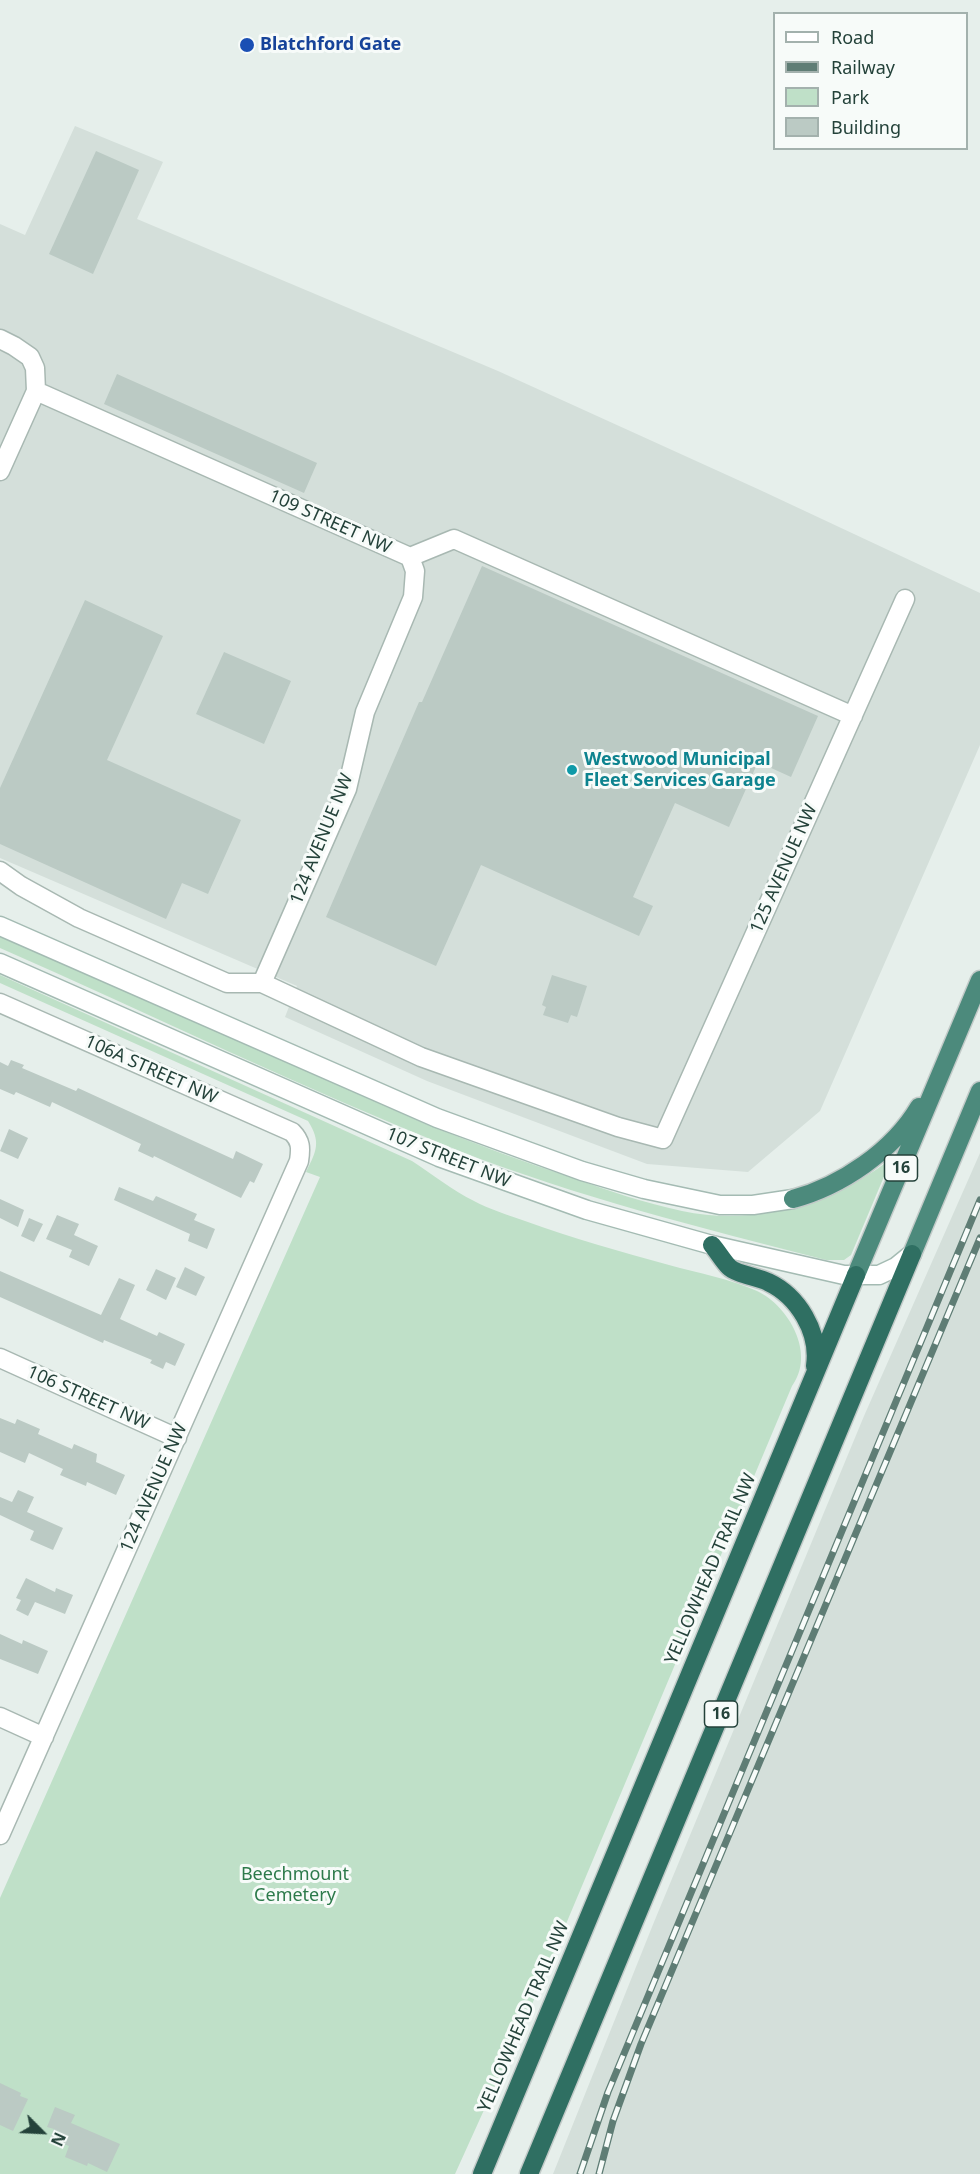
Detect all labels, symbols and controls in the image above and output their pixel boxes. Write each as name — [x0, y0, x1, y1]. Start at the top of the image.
legend — [773, 12, 968, 150]
text: Road — [831, 25, 874, 49]
place label: Blatchford Gate — [260, 34, 401, 56]
marker: Blatchford Gate — [238, 36, 256, 54]
text: Railway — [831, 55, 895, 79]
text: Park — [831, 85, 869, 109]
text: Building — [831, 115, 901, 139]
street label: 109 STREET NW — [265, 485, 395, 559]
place label: Westwood Municipal Fleet Services Garage — [584, 749, 776, 792]
marker: Westwood Municipal Fleet Services Garage — [565, 763, 579, 777]
street label: 124 AVENUE NW — [286, 770, 358, 908]
street label: 125 AVENUE NW — [746, 801, 822, 937]
street label: 106A STREET NW — [81, 1031, 221, 1109]
street label: 107 STREET NW — [383, 1123, 513, 1193]
road number: 16 — [884, 1155, 918, 1181]
street label: 106 STREET NW — [23, 1361, 153, 1435]
street label: 124 AVENUE NW — [116, 1420, 192, 1556]
street label: YELLOWHEAD TRAIL NW — [661, 1470, 761, 1668]
road number: 16 — [704, 1701, 738, 1727]
park label: Beechmount Cemetery — [241, 1864, 349, 1906]
street label: YELLOWHEAD TRAIL NW — [474, 1918, 574, 2116]
north arrow — [12, 2102, 72, 2162]
text: N — [46, 2129, 71, 2150]

